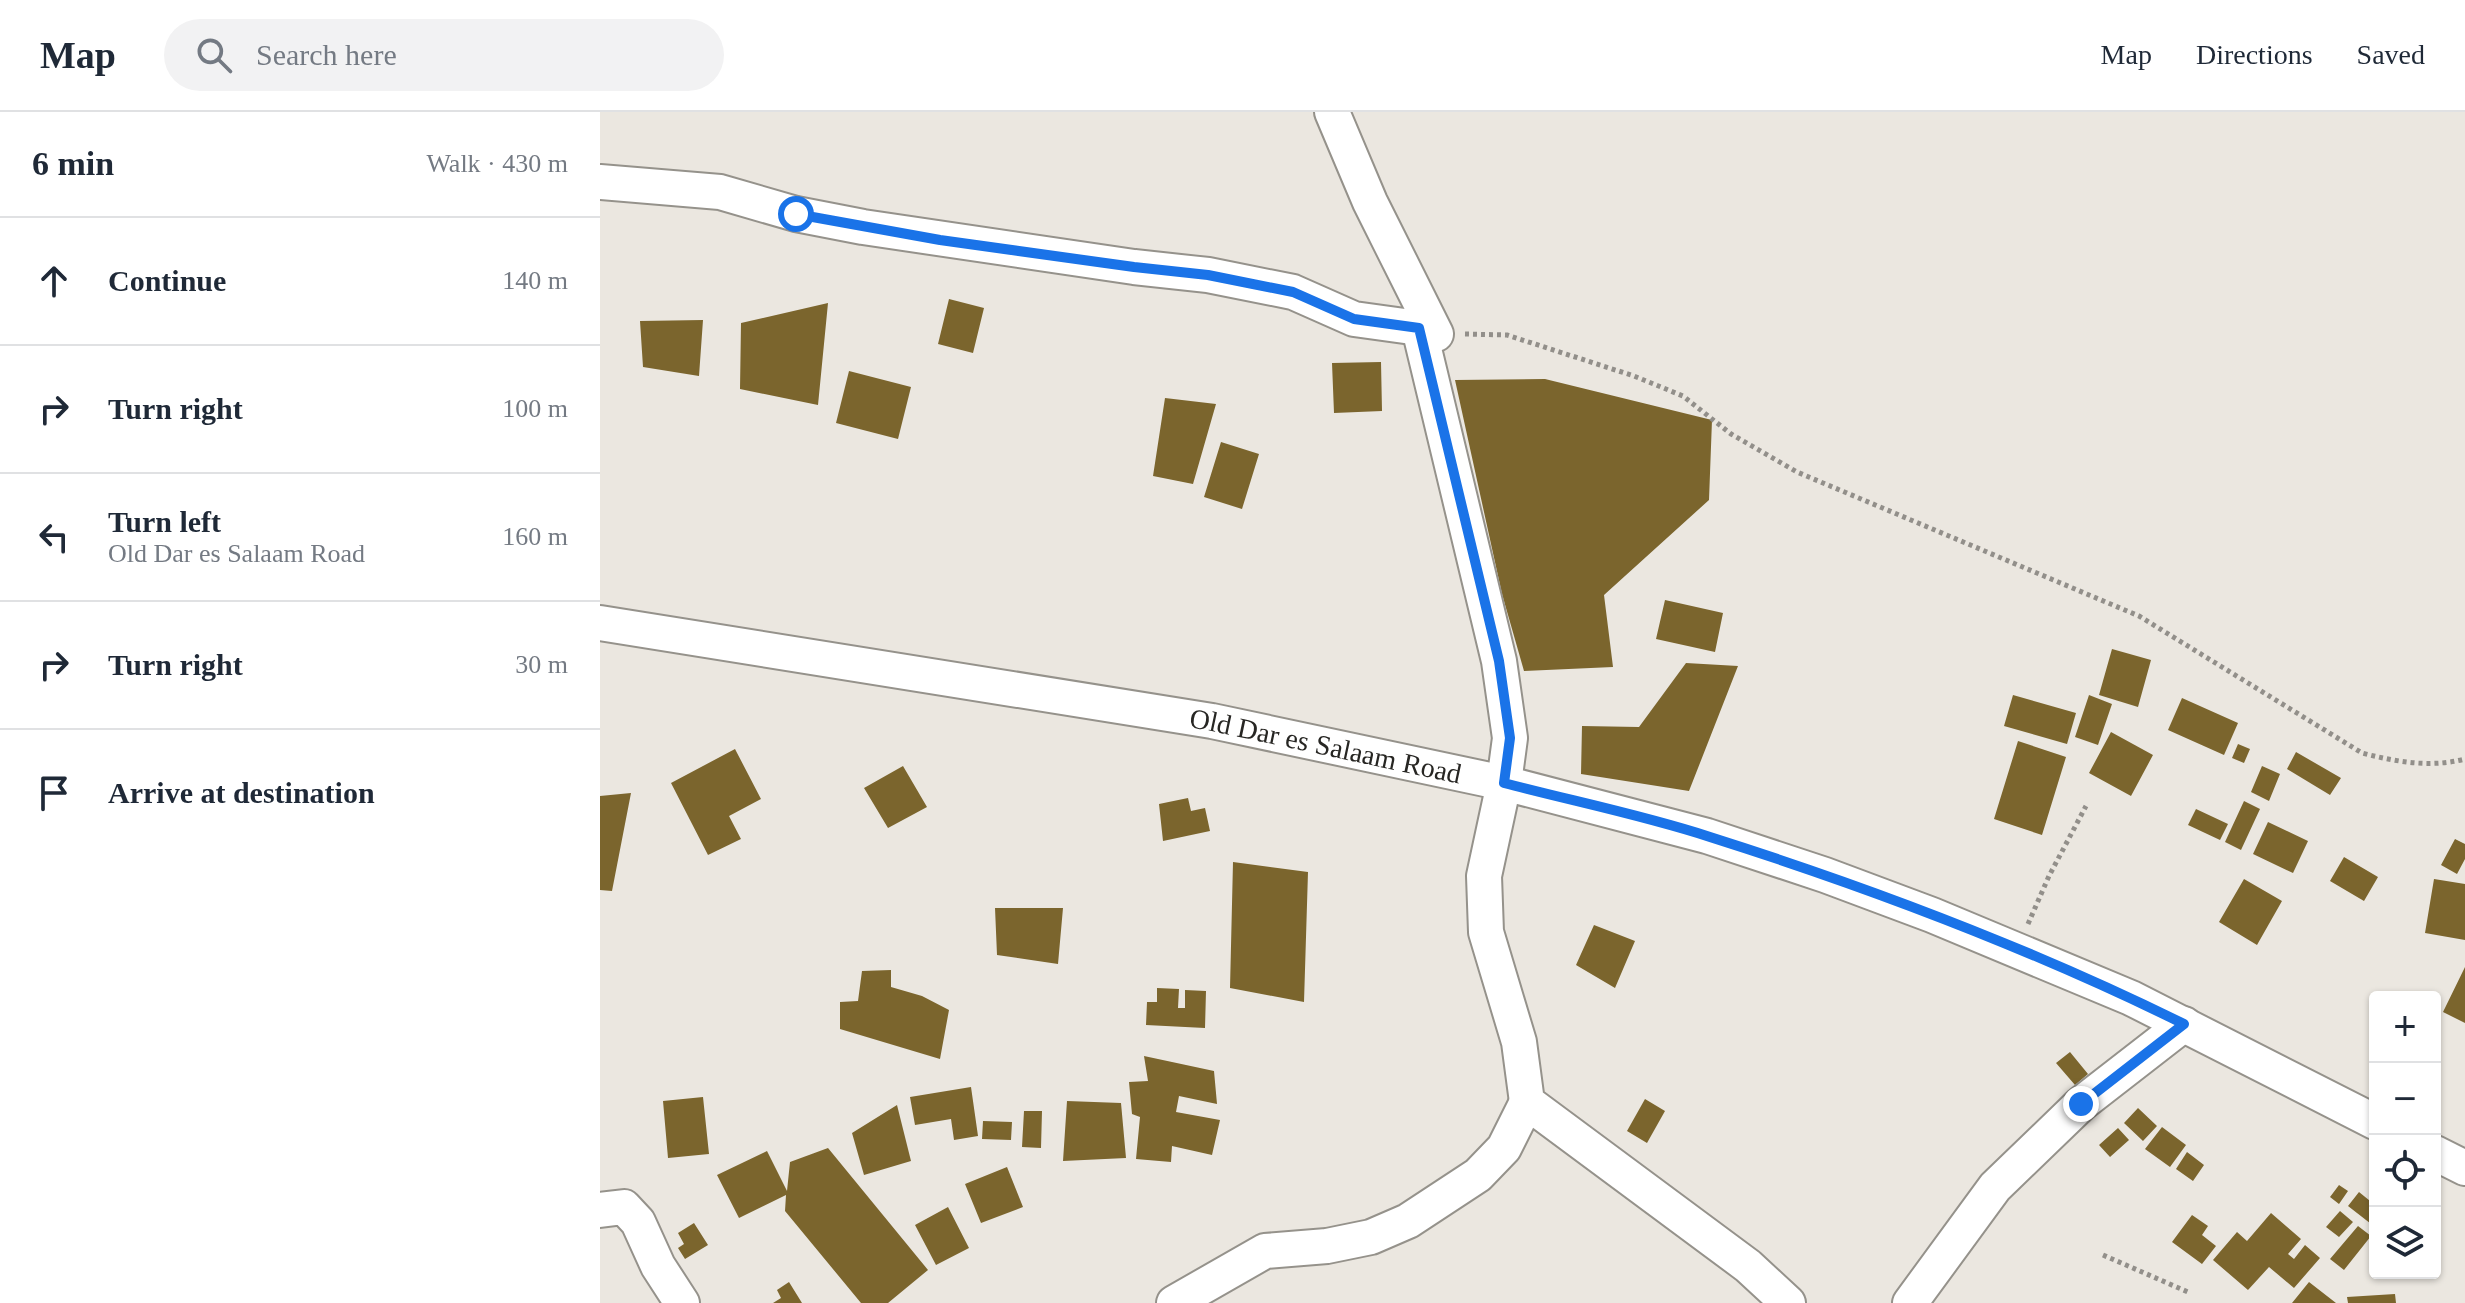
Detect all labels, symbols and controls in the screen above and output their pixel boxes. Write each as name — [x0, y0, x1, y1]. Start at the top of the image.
search box — [164, 19, 724, 91]
icon: search — [192, 33, 236, 77]
text: Map — [40, 34, 116, 76]
text: Search here — [256, 38, 397, 71]
text: Map — [2101, 39, 2152, 70]
text: Directions — [2196, 39, 2313, 70]
text: Saved — [2357, 39, 2425, 70]
text: 6 min — [32, 145, 114, 182]
text: Walk · 430 m — [426, 149, 568, 178]
route start — [778, 196, 814, 232]
icon: ahead — [32, 259, 76, 303]
text: Continue — [108, 264, 226, 297]
text: 140 m — [502, 266, 568, 295]
icon: right — [32, 387, 76, 431]
text: Turn right — [108, 392, 243, 425]
text: 100 m — [502, 394, 568, 423]
text: Turn left — [108, 505, 221, 538]
icon: left — [32, 515, 76, 559]
text: 160 m — [502, 522, 568, 551]
text: Old Dar es Salaam Road — [108, 539, 365, 568]
icon: right — [32, 643, 76, 687]
text: Turn right — [108, 648, 243, 681]
text: 30 m — [515, 650, 568, 679]
street label: Old Dar es Salaam Road — [1187, 703, 1464, 790]
icon: arrive — [32, 771, 76, 815]
text: Arrive at destination — [108, 776, 375, 809]
map controls — [2369, 991, 2441, 1279]
button: + — [2369, 991, 2441, 1063]
button: − — [2369, 1063, 2441, 1135]
route end — [2063, 1086, 2099, 1122]
button: locate — [2369, 1135, 2441, 1207]
button: layers — [2369, 1207, 2441, 1279]

